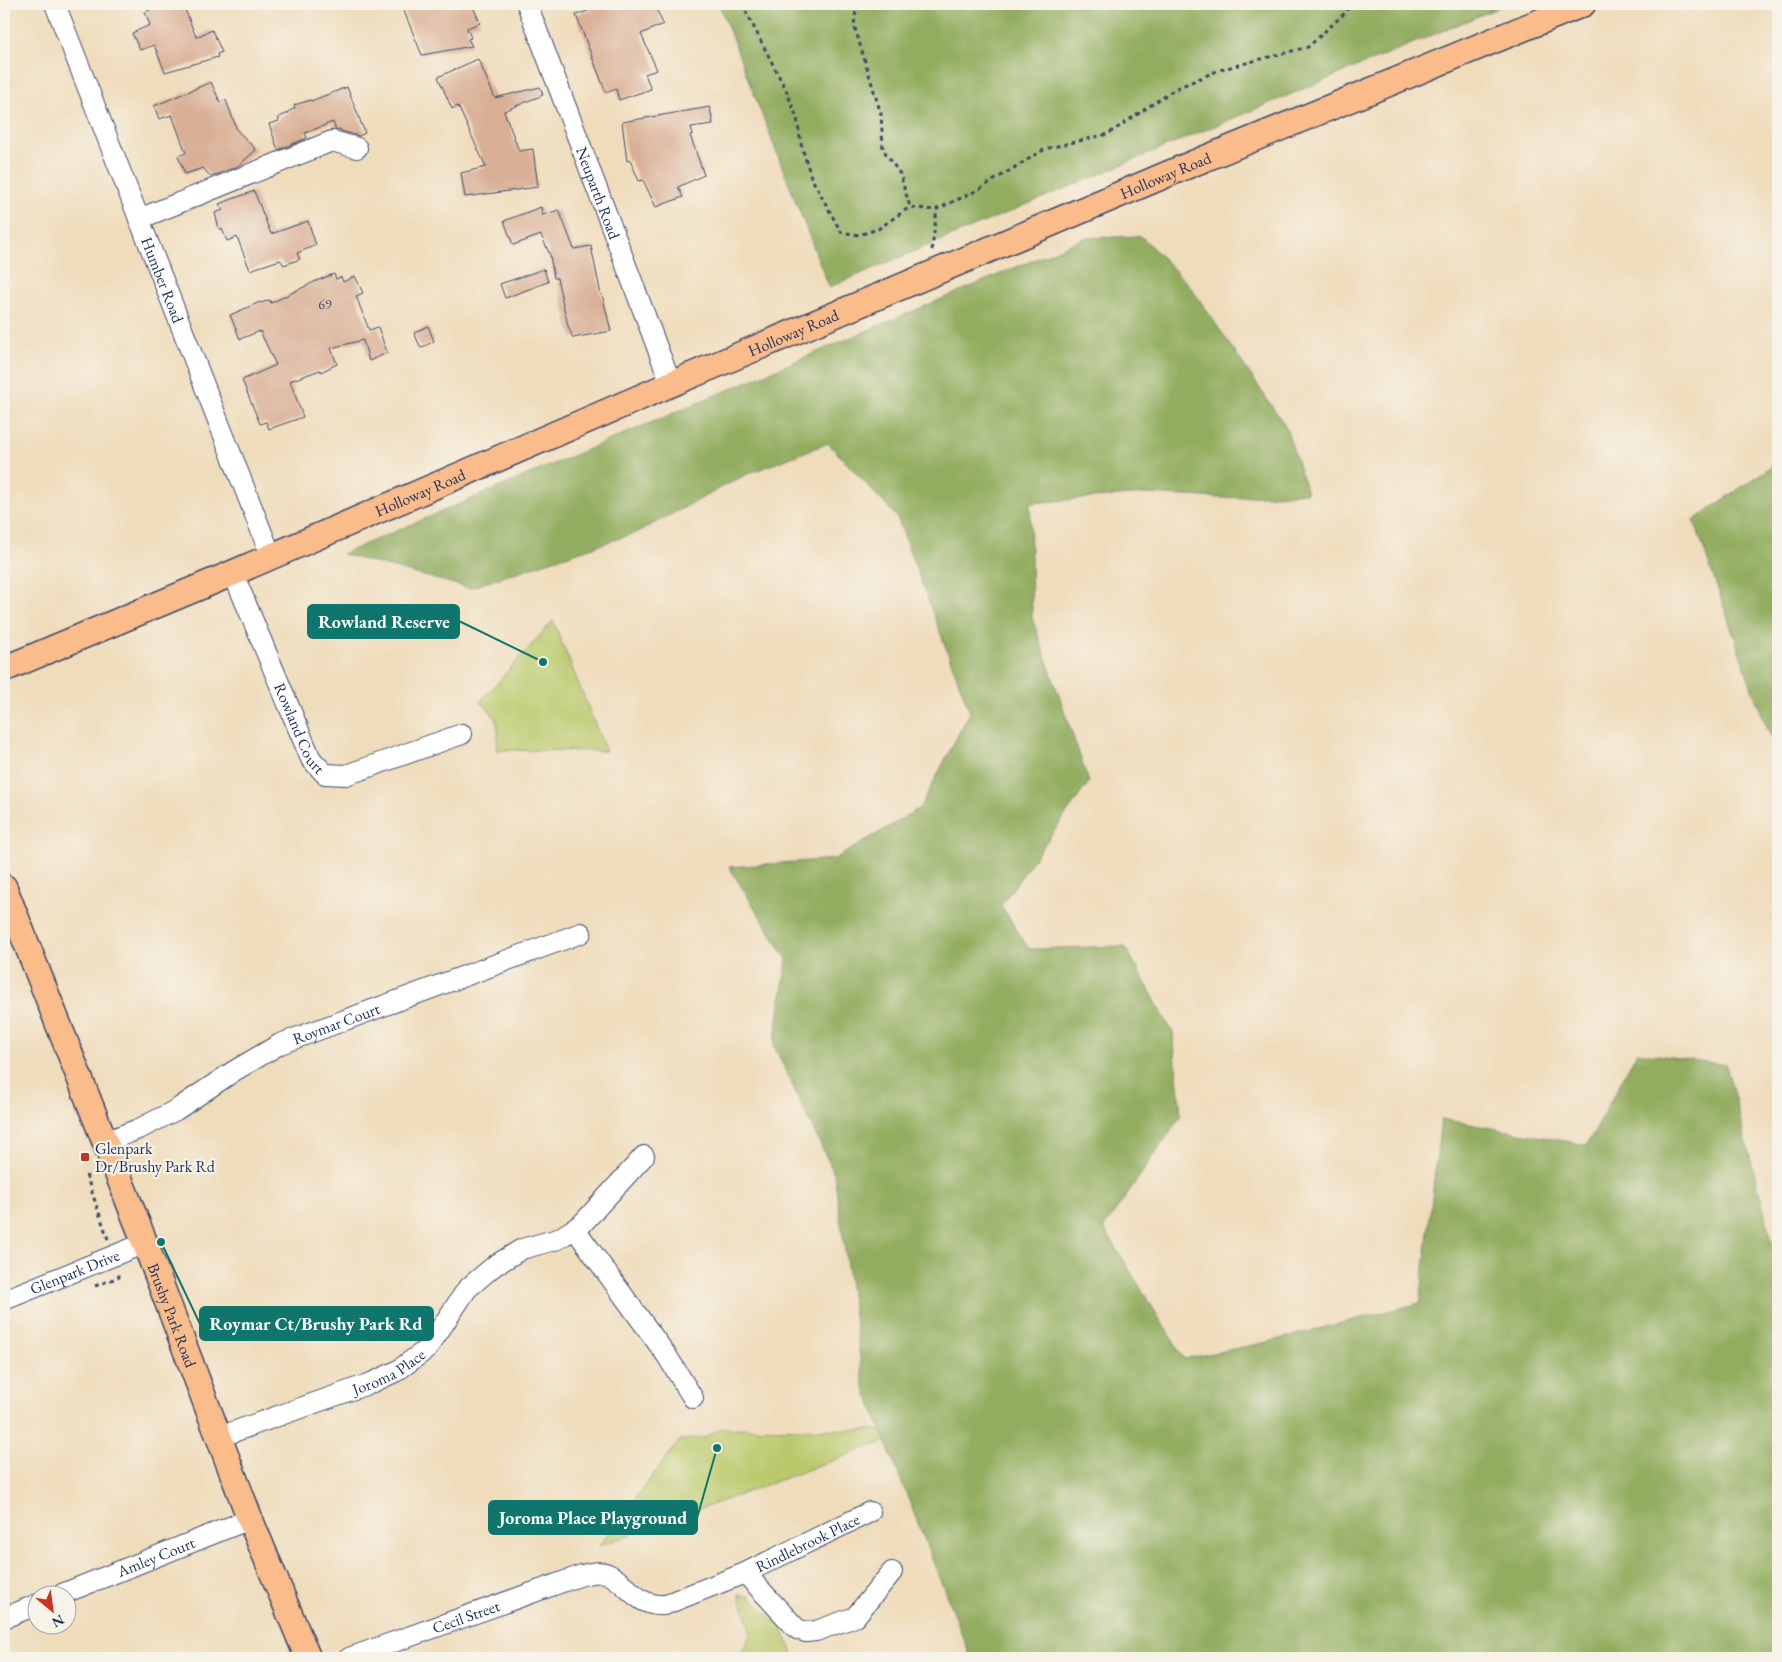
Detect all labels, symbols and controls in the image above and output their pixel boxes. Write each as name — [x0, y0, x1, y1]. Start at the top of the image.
street label: Neuparth Road — [572, 144, 626, 243]
street label: Holloway Road — [1117, 146, 1215, 204]
street label: Humber Road — [137, 234, 189, 326]
house number: 69 — [318, 295, 332, 313]
street label: Holloway Road — [745, 303, 843, 361]
street label: Holloway Road — [371, 463, 469, 521]
callout: Rowland Reserve — [308, 605, 459, 638]
text: Rowland Reserve — [318, 610, 450, 633]
street label: Rowland Court — [270, 680, 330, 778]
street label: Roymar Court — [290, 998, 383, 1049]
place label: Glenpark Dr/Brushy Park Rd — [95, 1138, 216, 1177]
marker: Glenpark Dr/Brushy Park Rd — [79, 1151, 91, 1163]
street label: Glenpark Drive — [27, 1244, 122, 1299]
street label: Brushy Park Road — [143, 1260, 202, 1371]
callout: Roymar Ct/Brushy Park Rd — [200, 1307, 433, 1340]
text: Roymar Ct/Brushy Park Rd — [210, 1312, 422, 1335]
street label: Joroma Place — [347, 1344, 429, 1400]
callout: Joroma Place Playground — [489, 1501, 697, 1534]
text: Joroma Place Playground — [497, 1506, 687, 1529]
street label: Rindlebrook Place — [752, 1508, 863, 1577]
street label: Amley Court — [113, 1532, 198, 1582]
north arrow — [28, 1584, 78, 1634]
street label: Cecil Street — [429, 1595, 502, 1638]
text: N — [48, 1611, 68, 1632]

